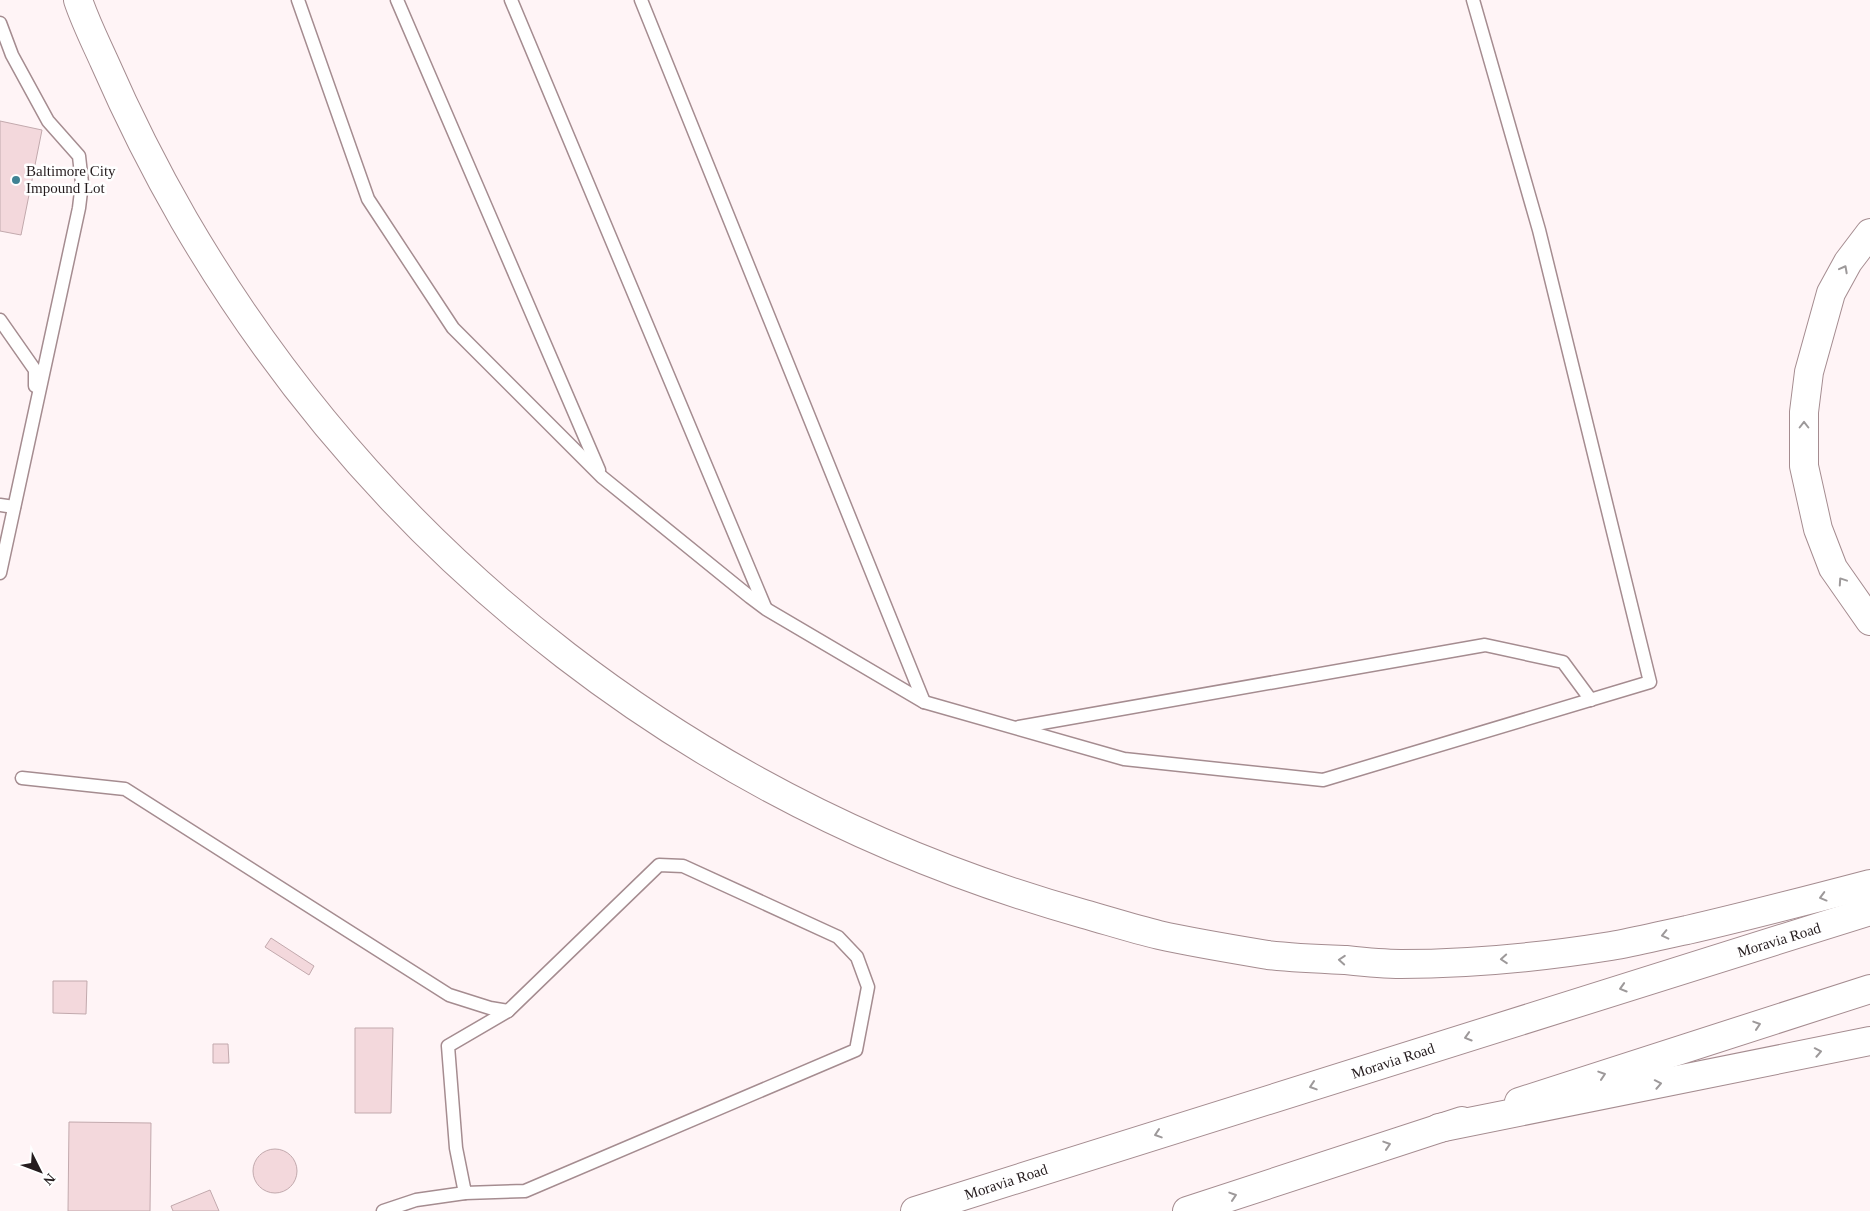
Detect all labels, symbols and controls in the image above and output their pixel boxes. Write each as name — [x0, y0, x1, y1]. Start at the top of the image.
place label: Baltimore City Impound Lot — [26, 163, 116, 196]
marker: Baltimore City Impound Lot — [10, 174, 22, 186]
one-way arrow — [1838, 266, 1848, 275]
one-way arrow — [1799, 421, 1809, 429]
one-way arrow — [1839, 577, 1848, 587]
one-way arrow — [1819, 891, 1827, 901]
street label: Moravia Road — [1735, 920, 1823, 960]
one-way arrow — [1660, 929, 1669, 940]
one-way arrow — [1500, 954, 1508, 965]
one-way arrow — [1338, 955, 1346, 966]
one-way arrow — [1619, 983, 1628, 993]
one-way arrow — [1752, 1021, 1760, 1031]
one-way arrow — [1464, 1031, 1473, 1041]
street label: Moravia Road — [1350, 1040, 1437, 1082]
one-way arrow — [1813, 1047, 1822, 1057]
one-way arrow — [1597, 1071, 1606, 1081]
one-way arrow — [1654, 1079, 1663, 1090]
one-way arrow — [1309, 1080, 1318, 1090]
one-way arrow — [1154, 1129, 1163, 1139]
one-way arrow — [1383, 1141, 1391, 1151]
north arrow — [15, 1146, 65, 1196]
street label: Moravia Road — [963, 1161, 1050, 1203]
text: N — [40, 1171, 58, 1188]
one-way arrow — [1228, 1192, 1237, 1202]

